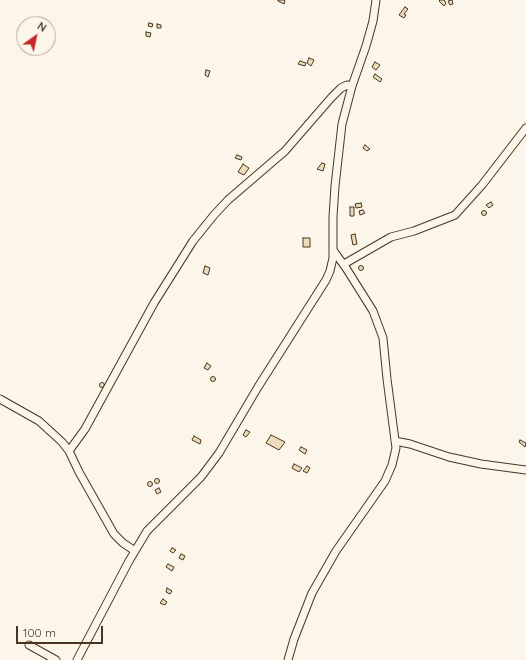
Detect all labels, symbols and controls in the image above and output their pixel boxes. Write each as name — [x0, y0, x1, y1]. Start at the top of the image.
north arrow — [16, 16, 56, 56]
text: N — [35, 19, 49, 35]
scale bar — [18, 618, 105, 644]
text: 100 m — [23, 625, 56, 640]

